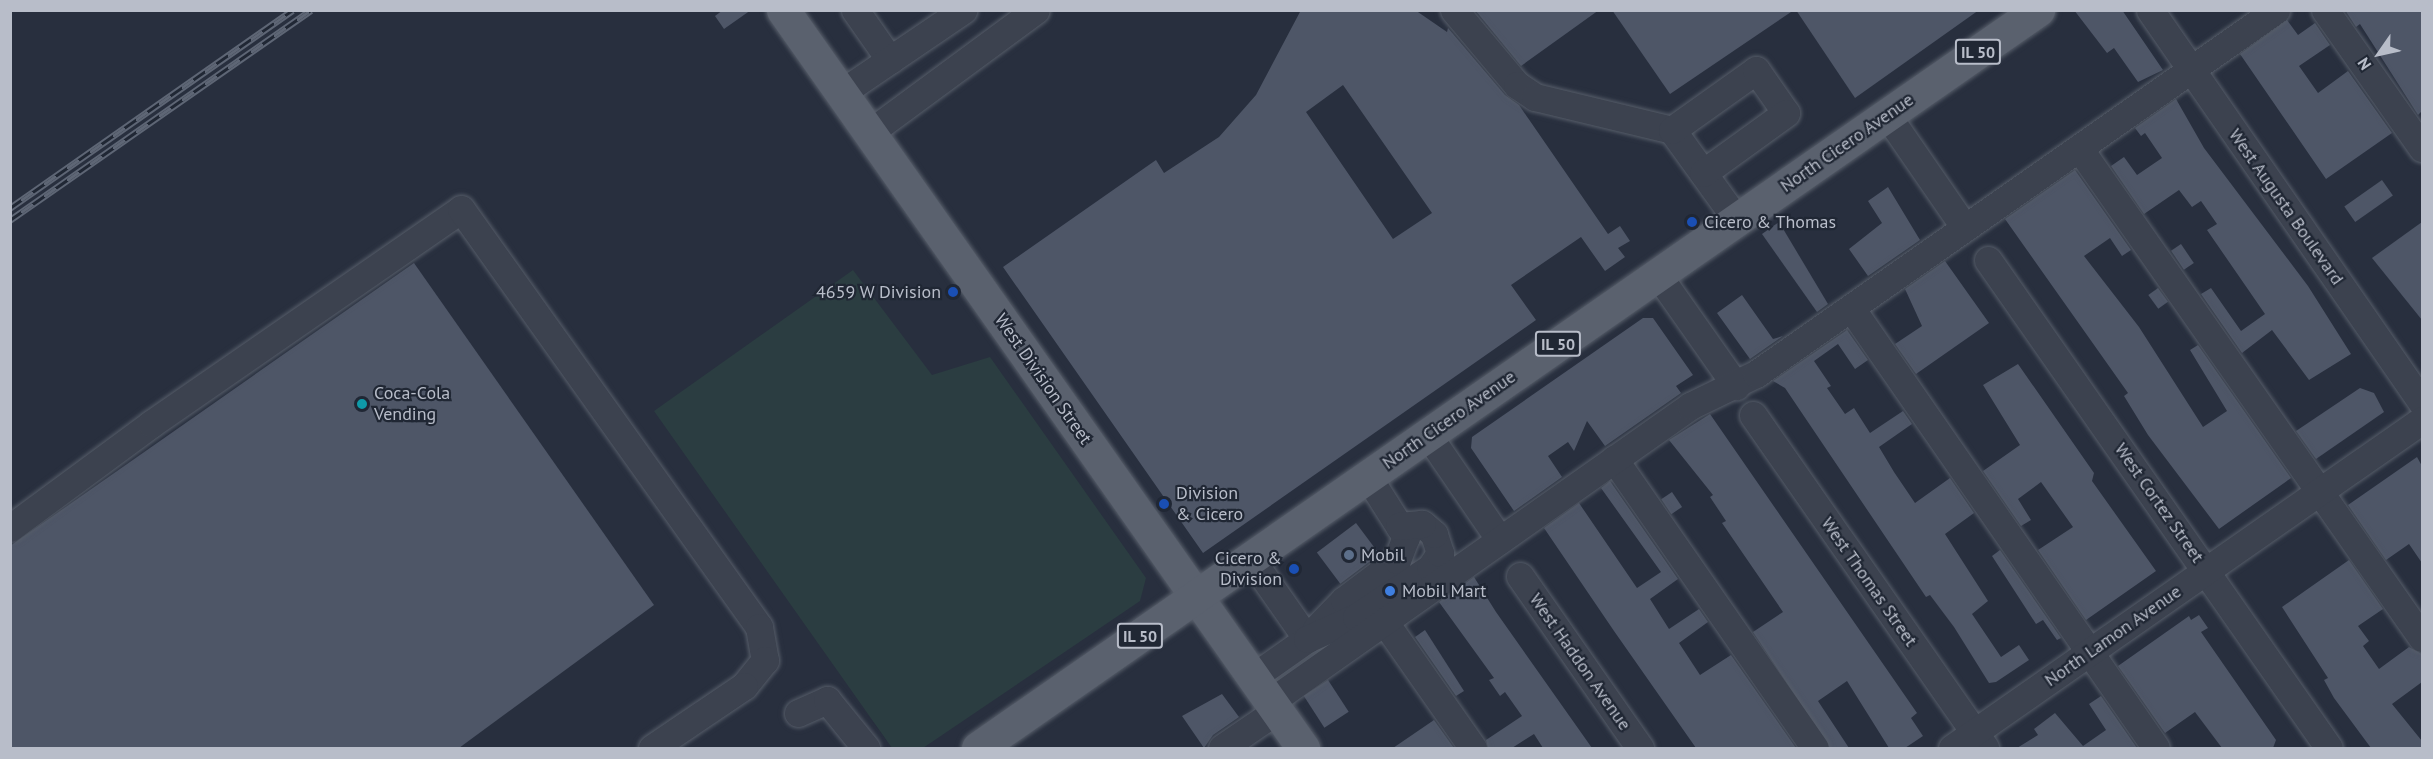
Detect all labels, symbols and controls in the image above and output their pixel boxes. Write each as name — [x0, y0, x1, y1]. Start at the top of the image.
north arrow — [2349, 24, 2409, 84]
road number: IL 50 — [1954, 39, 2002, 65]
text: N — [2353, 54, 2375, 74]
street label: North Cicero Avenue — [1776, 89, 1918, 197]
street label: West Augusta Boulevard — [2224, 125, 2348, 289]
place label: Cicero & Thomas — [1704, 211, 1837, 233]
marker: Cicero & Thomas — [1685, 215, 1699, 229]
place label: 4659 W Division — [815, 281, 941, 303]
marker: 4659 W Division — [946, 285, 960, 299]
street label: West Division Street — [990, 310, 1096, 448]
road number: IL 50 — [1534, 331, 1582, 357]
street label: North Cicero Avenue — [1378, 366, 1520, 474]
place label: Coca-Cola Vending — [374, 383, 450, 426]
marker: Coca-Cola Vending — [355, 397, 369, 411]
street label: West Cortez Street — [2110, 439, 2208, 567]
place label: Division & Cicero — [1176, 483, 1243, 526]
marker: Division & Cicero — [1157, 497, 1171, 511]
street label: West Thomas Street — [1816, 513, 1922, 651]
place label: Mobil — [1361, 544, 1405, 566]
place label: Cicero & Division — [1215, 548, 1282, 590]
marker: Mobil — [1342, 548, 1356, 562]
marker: Cicero & Division — [1287, 562, 1301, 576]
place label: Mobil Mart — [1402, 580, 1486, 602]
street label: North Lamon Avenue — [2040, 581, 2186, 691]
marker: Mobil Mart — [1383, 584, 1397, 598]
street label: West Haddon Avenue — [1524, 589, 1636, 735]
road number: IL 50 — [1116, 623, 1164, 649]

